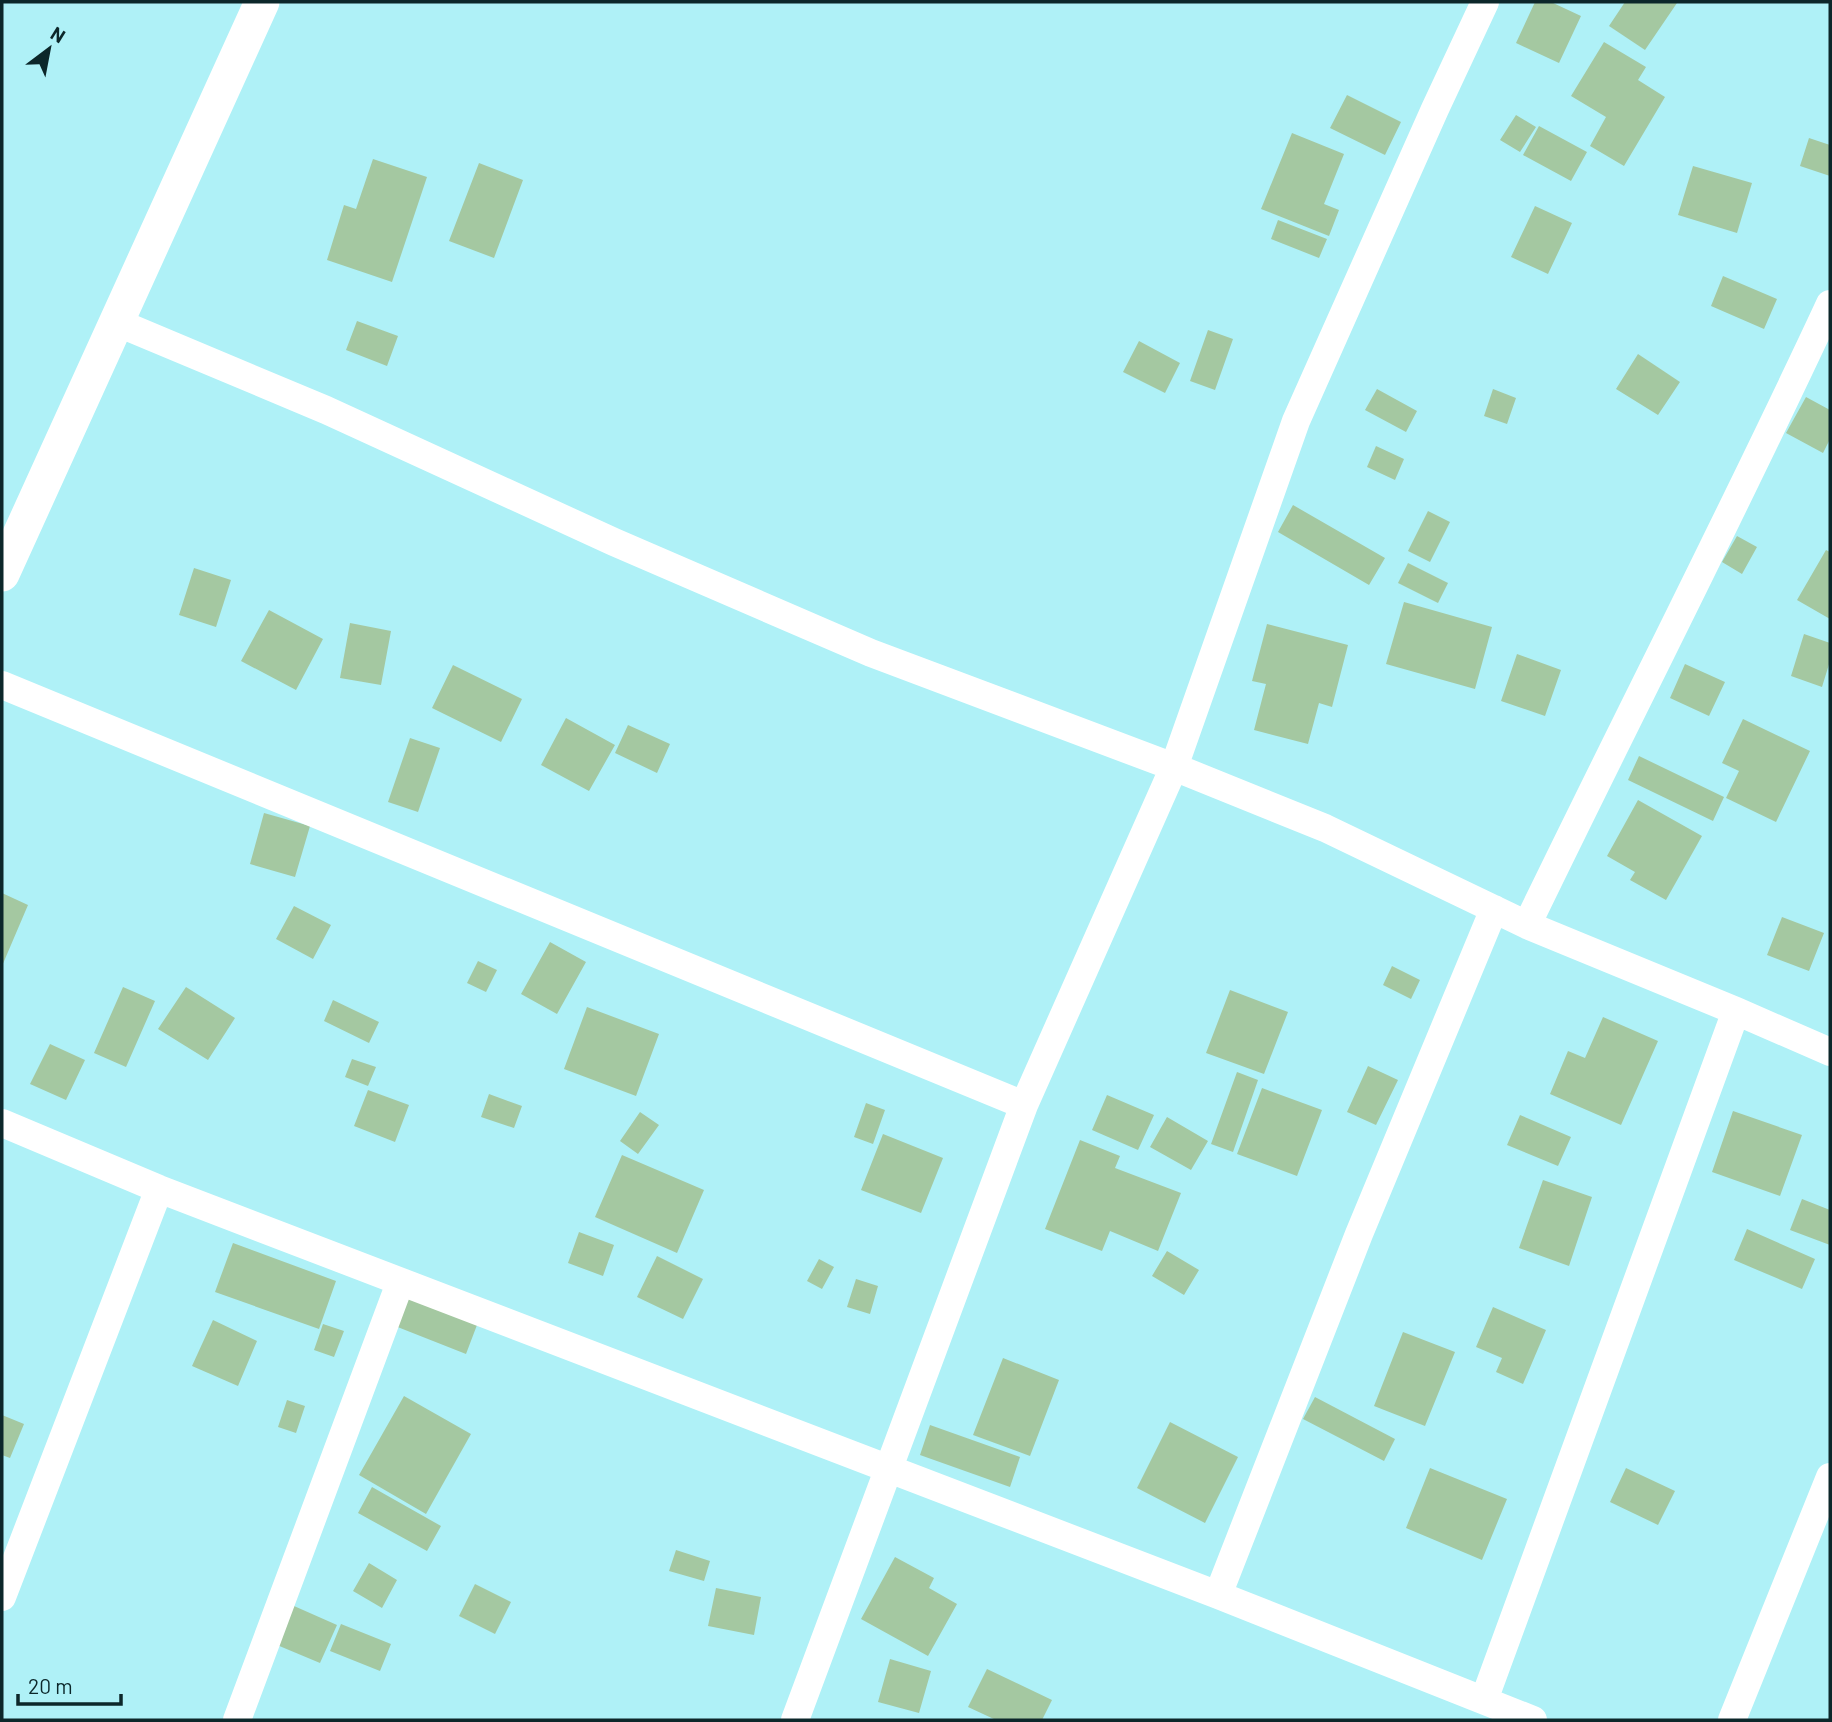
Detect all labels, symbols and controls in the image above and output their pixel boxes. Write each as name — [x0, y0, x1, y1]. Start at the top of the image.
north arrow — [14, 14, 84, 84]
text: N — [47, 21, 70, 47]
scale bar — [18, 1662, 121, 1706]
text: 20 m — [28, 1673, 73, 1698]

